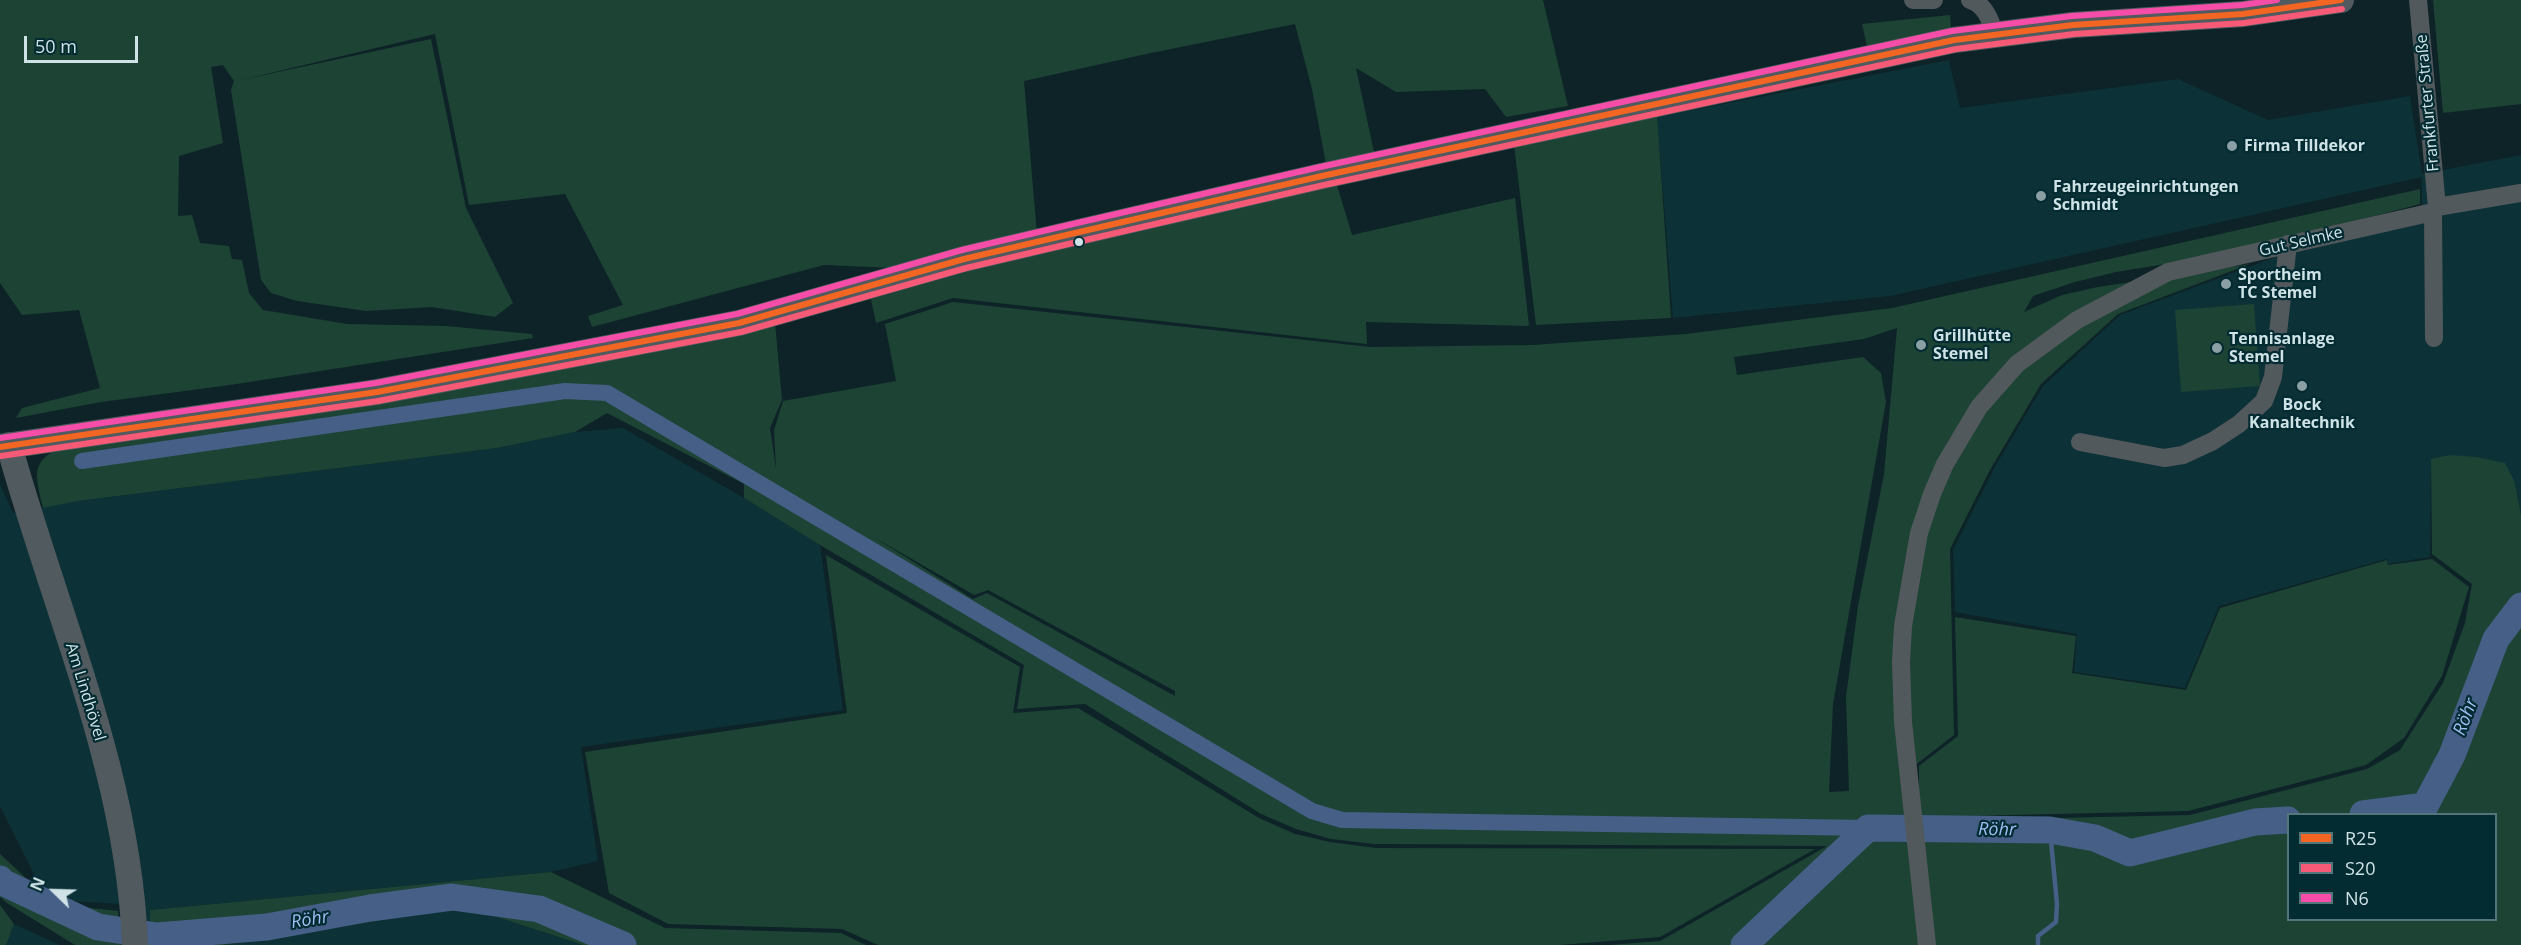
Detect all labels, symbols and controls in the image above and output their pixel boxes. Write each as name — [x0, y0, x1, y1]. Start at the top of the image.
scale bar — [27, 24, 141, 62]
street label: Frankfurter Straße — [2412, 33, 2444, 173]
text: 50 m — [35, 34, 77, 58]
place label: Firma Tilldekor — [2244, 136, 2365, 156]
marker: Firma Tilldekor — [2225, 139, 2239, 153]
place label: Fahrzeugeinrichtungen Schmidt — [2053, 177, 2239, 215]
marker: Fahrzeugeinrichtungen Schmidt — [2034, 189, 2048, 203]
street label: Gut Selmke — [2257, 223, 2345, 261]
unlabelled marker — [1073, 236, 1085, 248]
place label: Sportheim TC Stemel — [2238, 265, 2322, 303]
marker: Sportheim TC Stemel — [2219, 277, 2233, 291]
place label: Grillhütte Stemel — [1933, 326, 2011, 364]
place label: Tennisanlage Stemel — [2229, 329, 2335, 367]
marker: Grillhütte Stemel — [1914, 338, 1928, 352]
marker: Tennisanlage Stemel — [2210, 341, 2224, 355]
marker: Bock Kanaltechnik — [2295, 379, 2309, 393]
place label: Bock Kanaltechnik — [2249, 395, 2355, 433]
street label: Am Lindhövel — [61, 641, 109, 743]
water label: Röhr — [2449, 695, 2483, 739]
legend — [2287, 813, 2497, 921]
water label: Röhr — [1978, 819, 2016, 841]
text: R25 — [2345, 826, 2377, 850]
text: S20 — [2345, 856, 2375, 880]
north arrow — [24, 861, 84, 921]
text: N — [25, 874, 50, 894]
text: N6 — [2345, 886, 2369, 910]
water label: Röhr — [290, 906, 330, 934]

